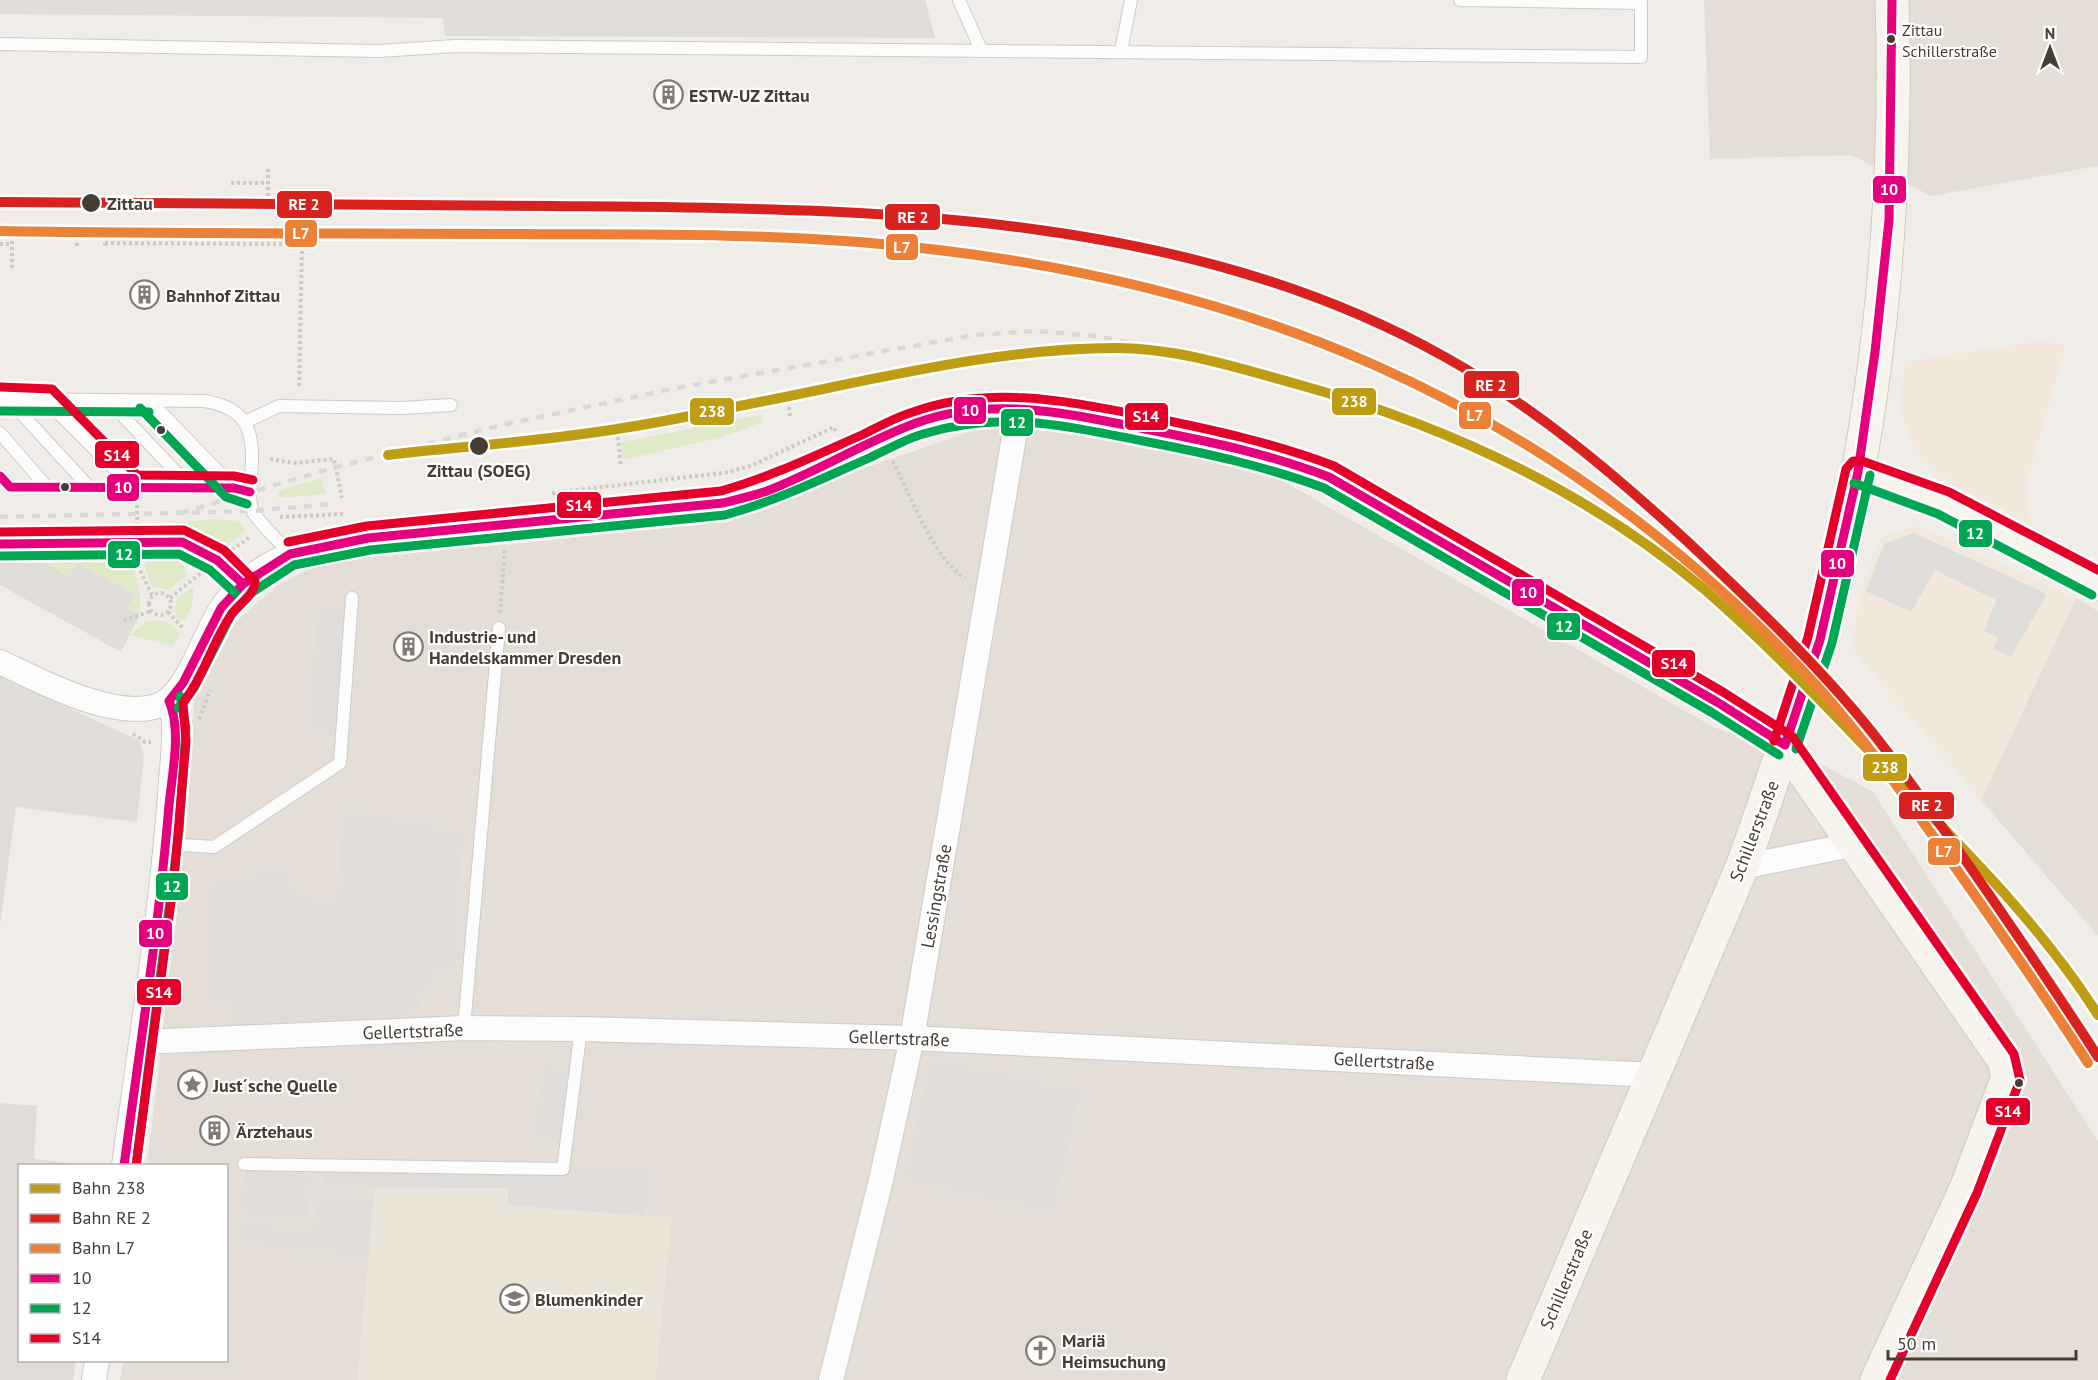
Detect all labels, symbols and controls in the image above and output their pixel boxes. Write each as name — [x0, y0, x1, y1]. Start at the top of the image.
north arrow — [2020, 18, 2080, 78]
place label: Zittau Schillerstraße — [1902, 20, 1997, 61]
text: N — [2045, 23, 2055, 43]
marker: Zittau Schillerstraße — [1885, 33, 1897, 45]
building icon: ESTW-UZ Zittau — [652, 79, 684, 111]
place label: ESTW-UZ Zittau — [689, 84, 810, 107]
line badge: 10 — [1872, 175, 1907, 204]
text: 10 — [1880, 179, 1898, 199]
line badge: RE 2 — [276, 190, 333, 219]
marker: Zittau — [80, 192, 102, 214]
place label: Zittau — [107, 192, 153, 215]
text: RE 2 — [288, 194, 320, 214]
line badge: RE 2 — [884, 203, 941, 231]
text: RE 2 — [897, 207, 929, 227]
line badge: L7 — [284, 219, 318, 248]
text: L7 — [292, 223, 310, 243]
line badge: L7 — [885, 233, 919, 261]
text: L7 — [893, 237, 911, 257]
building icon: Bahnhof Zittau — [129, 279, 161, 311]
place label: Bahnhof Zittau — [166, 284, 280, 307]
line badge: RE 2 — [1463, 370, 1520, 399]
text: RE 2 — [1475, 375, 1507, 395]
line badge: 238 — [1331, 387, 1377, 416]
text: 238 — [1340, 391, 1368, 411]
line badge: 10 — [953, 396, 987, 425]
line badge: 238 — [689, 397, 735, 426]
text: 10 — [961, 400, 979, 420]
text: 238 — [698, 401, 726, 421]
line badge: L7 — [1458, 401, 1492, 430]
line badge: S14 — [1124, 402, 1169, 431]
text: L7 — [1466, 405, 1484, 425]
text: S14 — [1133, 406, 1159, 426]
line badge: 12 — [1000, 408, 1034, 437]
text: 12 — [1008, 412, 1026, 432]
unlabelled marker — [155, 424, 167, 436]
marker: Zittau (SOEG) — [468, 435, 490, 457]
line badge: S14 — [94, 440, 140, 469]
text: S14 — [104, 445, 130, 465]
place label: Zittau (SOEG) — [427, 459, 531, 482]
line badge: 10 — [106, 473, 140, 502]
text: 10 — [114, 477, 132, 497]
unlabelled marker — [59, 481, 71, 493]
line badge: S14 — [556, 491, 602, 519]
text: S14 — [566, 495, 592, 515]
line badge: 12 — [1958, 519, 1993, 548]
text: 12 — [1966, 523, 1984, 543]
line badge: 12 — [107, 540, 141, 569]
text: 12 — [115, 544, 133, 564]
line badge: 10 — [1820, 549, 1855, 578]
text: 10 — [1828, 553, 1846, 573]
line badge: 10 — [1511, 578, 1545, 607]
text: 10 — [1519, 582, 1537, 602]
line badge: 12 — [1546, 612, 1581, 641]
text: 12 — [1555, 616, 1573, 636]
place label: Industrie- und Handelskammer Dresden — [429, 625, 621, 669]
building icon: Industrie- und Handelskammer Dresden — [392, 630, 424, 662]
line badge: S14 — [1651, 649, 1696, 678]
text: S14 — [1661, 653, 1687, 673]
line badge: 238 — [1862, 753, 1908, 782]
text: 238 — [1871, 757, 1899, 777]
street label: Schillerstraße — [1724, 777, 1784, 885]
line badge: RE 2 — [1898, 791, 1955, 820]
text: RE 2 — [1911, 795, 1943, 815]
line badge: L7 — [1927, 837, 1961, 866]
text: L7 — [1935, 841, 1953, 861]
street label: Lessingstraße — [916, 842, 956, 950]
line badge: 12 — [155, 872, 189, 901]
text: 12 — [163, 876, 181, 896]
line badge: 10 — [138, 919, 173, 948]
text: 10 — [146, 923, 164, 943]
line badge: S14 — [136, 978, 182, 1006]
text: S14 — [146, 982, 172, 1002]
street label: Gellertstraße — [362, 1018, 464, 1044]
street label: Gellertstraße — [848, 1025, 950, 1051]
street label: Gellertstraße — [1333, 1047, 1435, 1075]
place icon: Just´sche Quelle — [176, 1069, 208, 1101]
place label: Just´sche Quelle — [212, 1074, 337, 1097]
unlabelled marker — [2013, 1077, 2025, 1089]
line badge: S14 — [1985, 1097, 2031, 1126]
text: S14 — [1995, 1101, 2021, 1121]
building icon: Ärztehaus — [199, 1115, 231, 1147]
place label: Ärztehaus — [236, 1120, 313, 1143]
legend — [18, 1164, 228, 1362]
text: Bahn 238 — [72, 1176, 145, 1199]
text: Bahn RE 2 — [72, 1206, 151, 1229]
street label: Schillerstraße — [1535, 1225, 1597, 1333]
text: Bahn L7 — [72, 1236, 135, 1259]
text: 10 — [72, 1266, 92, 1289]
school or university icon: Blumenkinder — [498, 1283, 530, 1315]
place label: Blumenkinder — [535, 1288, 643, 1311]
text: 12 — [72, 1296, 92, 1319]
scale bar — [1888, 1323, 2076, 1361]
text: S14 — [72, 1326, 101, 1349]
place label: Mariä Heimsuchung — [1062, 1329, 1166, 1373]
text: 50 m — [1897, 1332, 1936, 1355]
church icon: Mariä Heimsuchung — [1025, 1334, 1057, 1366]

